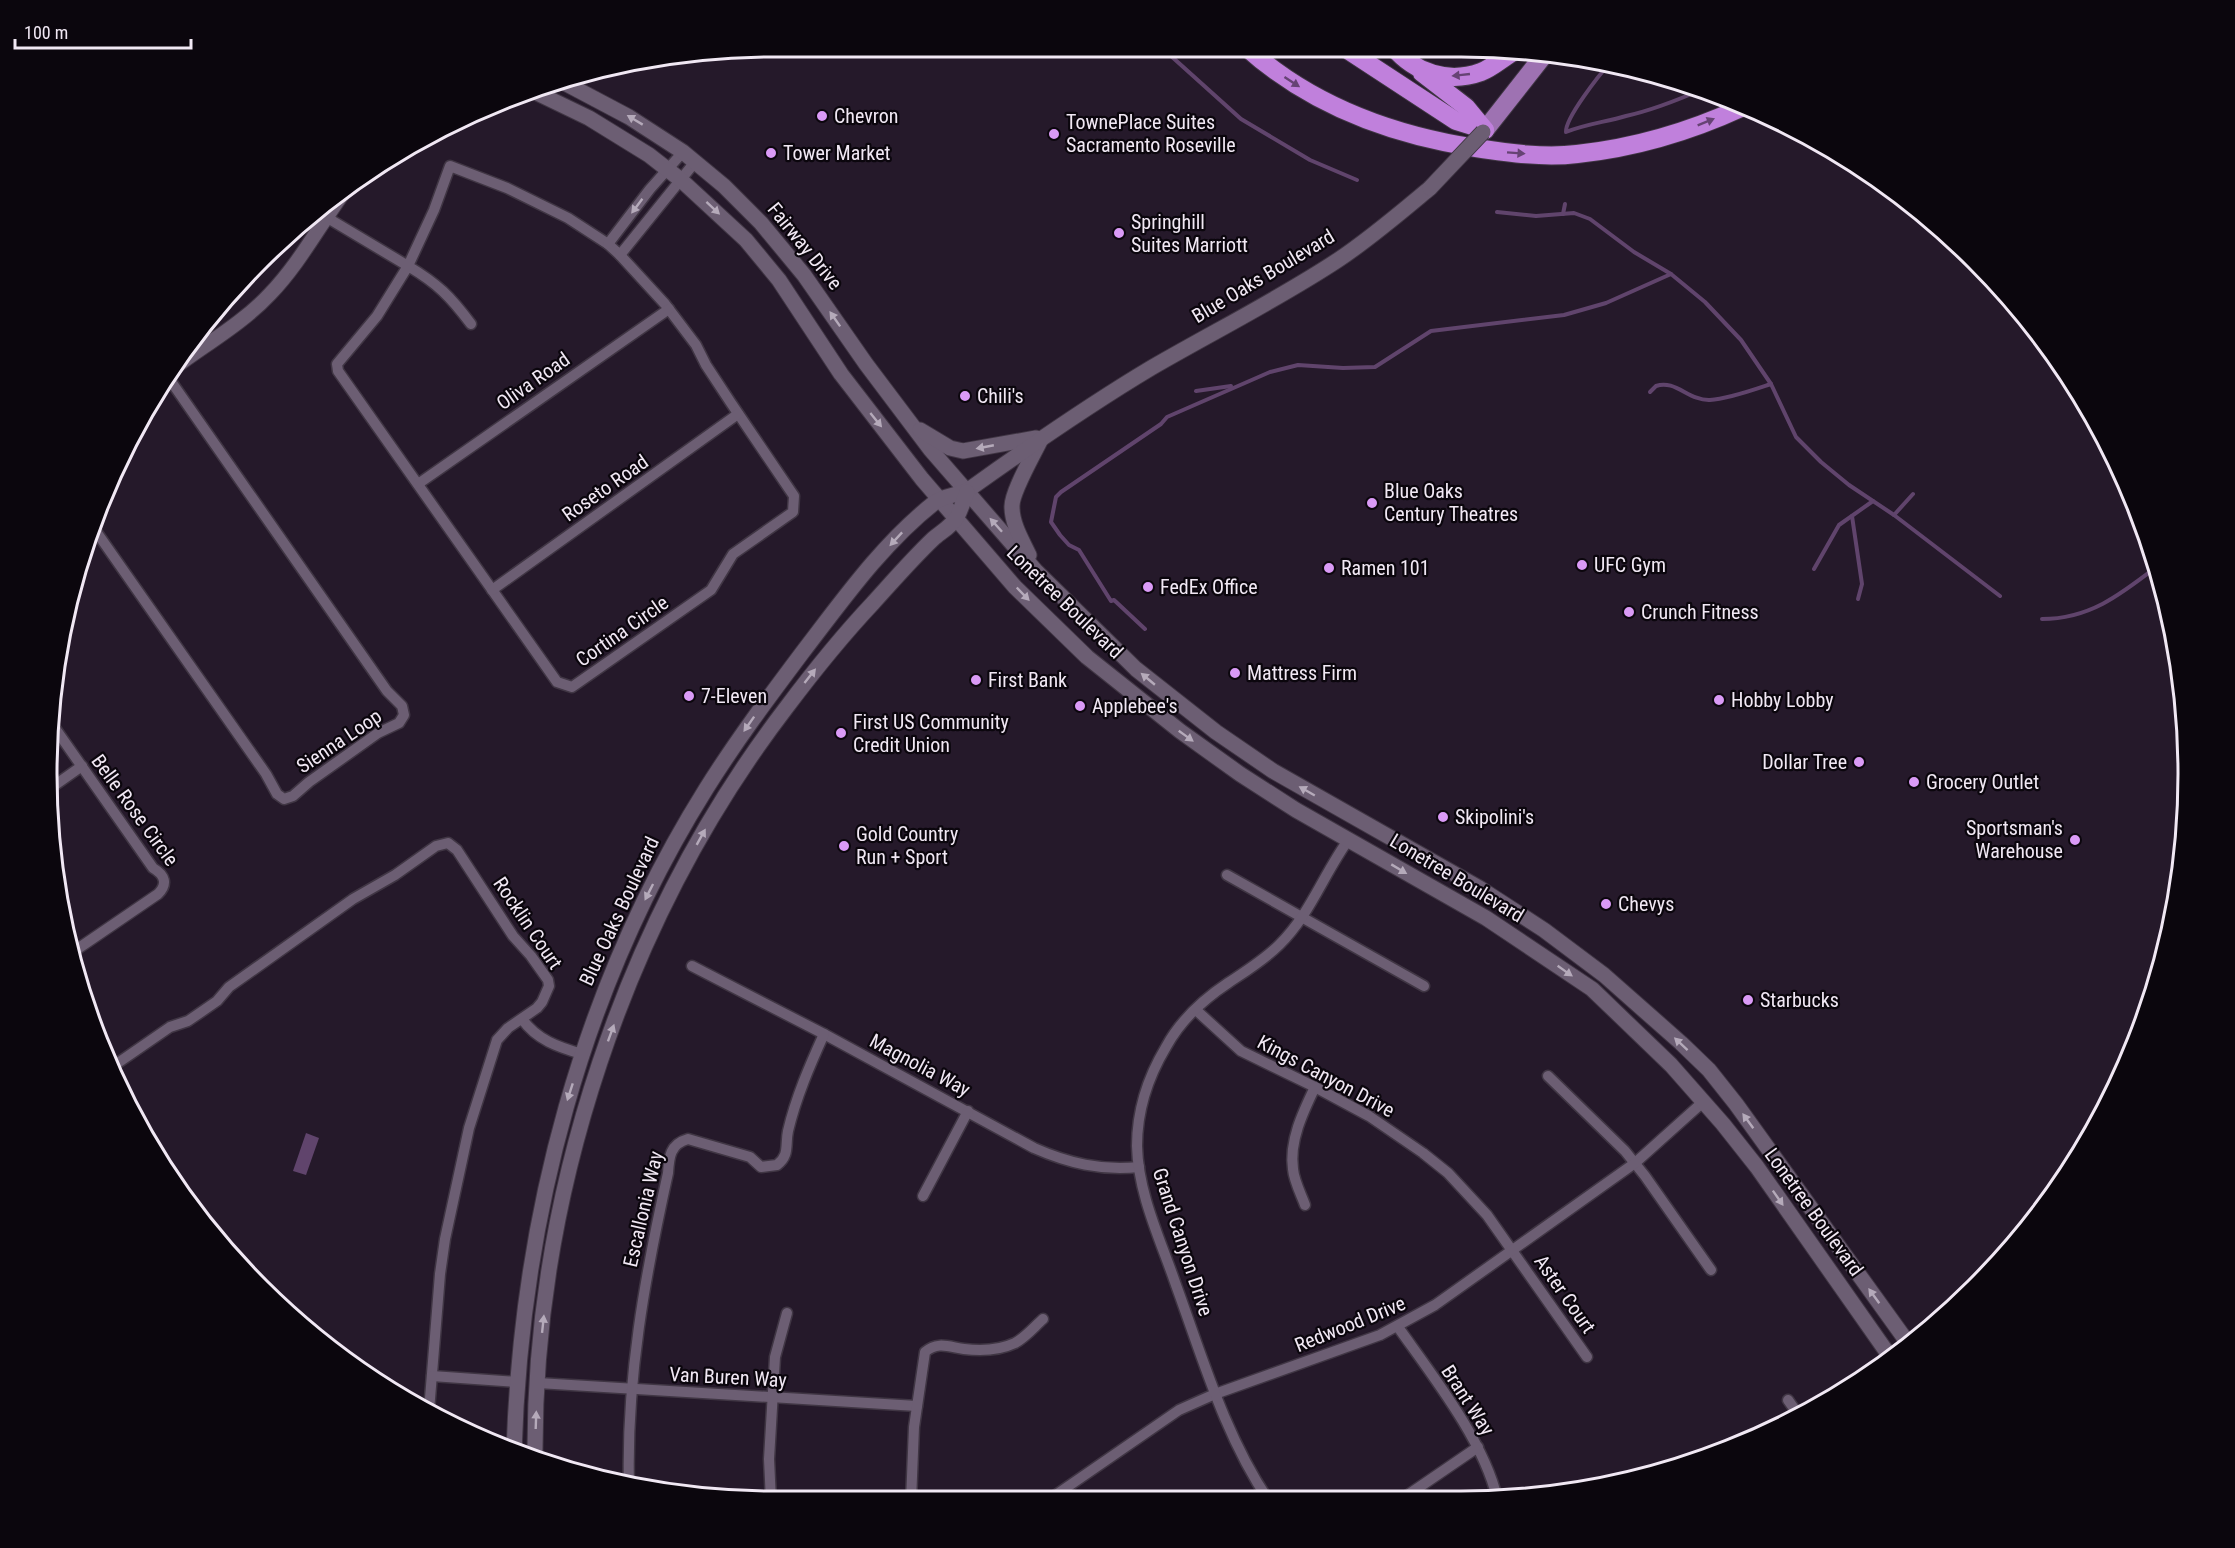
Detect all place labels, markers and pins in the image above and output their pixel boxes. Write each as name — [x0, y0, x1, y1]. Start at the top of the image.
place label: Chevron — [834, 104, 898, 128]
marker: Chevron — [815, 109, 829, 123]
place label: TownePlace Suites Sacramento Roseville — [1066, 110, 1236, 157]
marker: TownePlace Suites Sacramento Roseville — [1047, 127, 1061, 141]
place label: Tower Market — [783, 141, 891, 165]
marker: Tower Market — [764, 146, 778, 160]
place label: Springhill Suites Marriott — [1131, 210, 1248, 257]
marker: Springhill Suites Marriott — [1112, 226, 1126, 240]
place label: Chili's — [977, 384, 1024, 408]
marker: Chili's — [958, 389, 972, 403]
place label: Blue Oaks Century Theatres — [1384, 479, 1518, 526]
marker: Blue Oaks Century Theatres — [1365, 496, 1379, 510]
place label: UFC Gym — [1594, 553, 1666, 577]
place label: Ramen 101 — [1341, 556, 1430, 580]
marker: UFC Gym — [1575, 558, 1589, 572]
marker: Ramen 101 — [1322, 561, 1336, 575]
place label: FedEx Office — [1160, 575, 1258, 599]
marker: FedEx Office — [1141, 580, 1155, 594]
place label: Crunch Fitness — [1641, 600, 1759, 624]
marker: Crunch Fitness — [1622, 605, 1636, 619]
place label: Mattress Firm — [1247, 661, 1357, 685]
marker: Mattress Firm — [1228, 666, 1242, 680]
place label: First Bank — [988, 668, 1067, 692]
marker: First Bank — [969, 673, 983, 687]
place label: 7-Eleven — [701, 684, 767, 708]
place label: Hobby Lobby — [1731, 688, 1833, 712]
marker: 7-Eleven — [682, 689, 696, 703]
marker: Hobby Lobby — [1712, 693, 1726, 707]
place label: Applebee's — [1092, 694, 1178, 718]
marker: Applebee's — [1073, 699, 1087, 713]
place label: First US Community Credit Union — [853, 710, 1009, 757]
marker: First US Community Credit Union — [834, 726, 848, 740]
place label: Dollar Tree — [1762, 750, 1847, 774]
marker: Dollar Tree — [1852, 755, 1866, 769]
place label: Grocery Outlet — [1926, 770, 2039, 794]
marker: Grocery Outlet — [1907, 775, 1921, 789]
place label: Skipolini's — [1455, 805, 1534, 829]
marker: Skipolini's — [1436, 810, 1450, 824]
place label: Sportsman's Warehouse — [1966, 816, 2063, 863]
place label: Gold Country Run + Sport — [856, 822, 958, 869]
marker: Sportsman's Warehouse — [2068, 833, 2082, 847]
marker: Gold Country Run + Sport — [837, 839, 851, 853]
place label: Chevys — [1618, 892, 1674, 916]
marker: Chevys — [1599, 897, 1613, 911]
place label: Starbucks — [1760, 988, 1839, 1012]
marker: Starbucks — [1741, 993, 1755, 1007]

